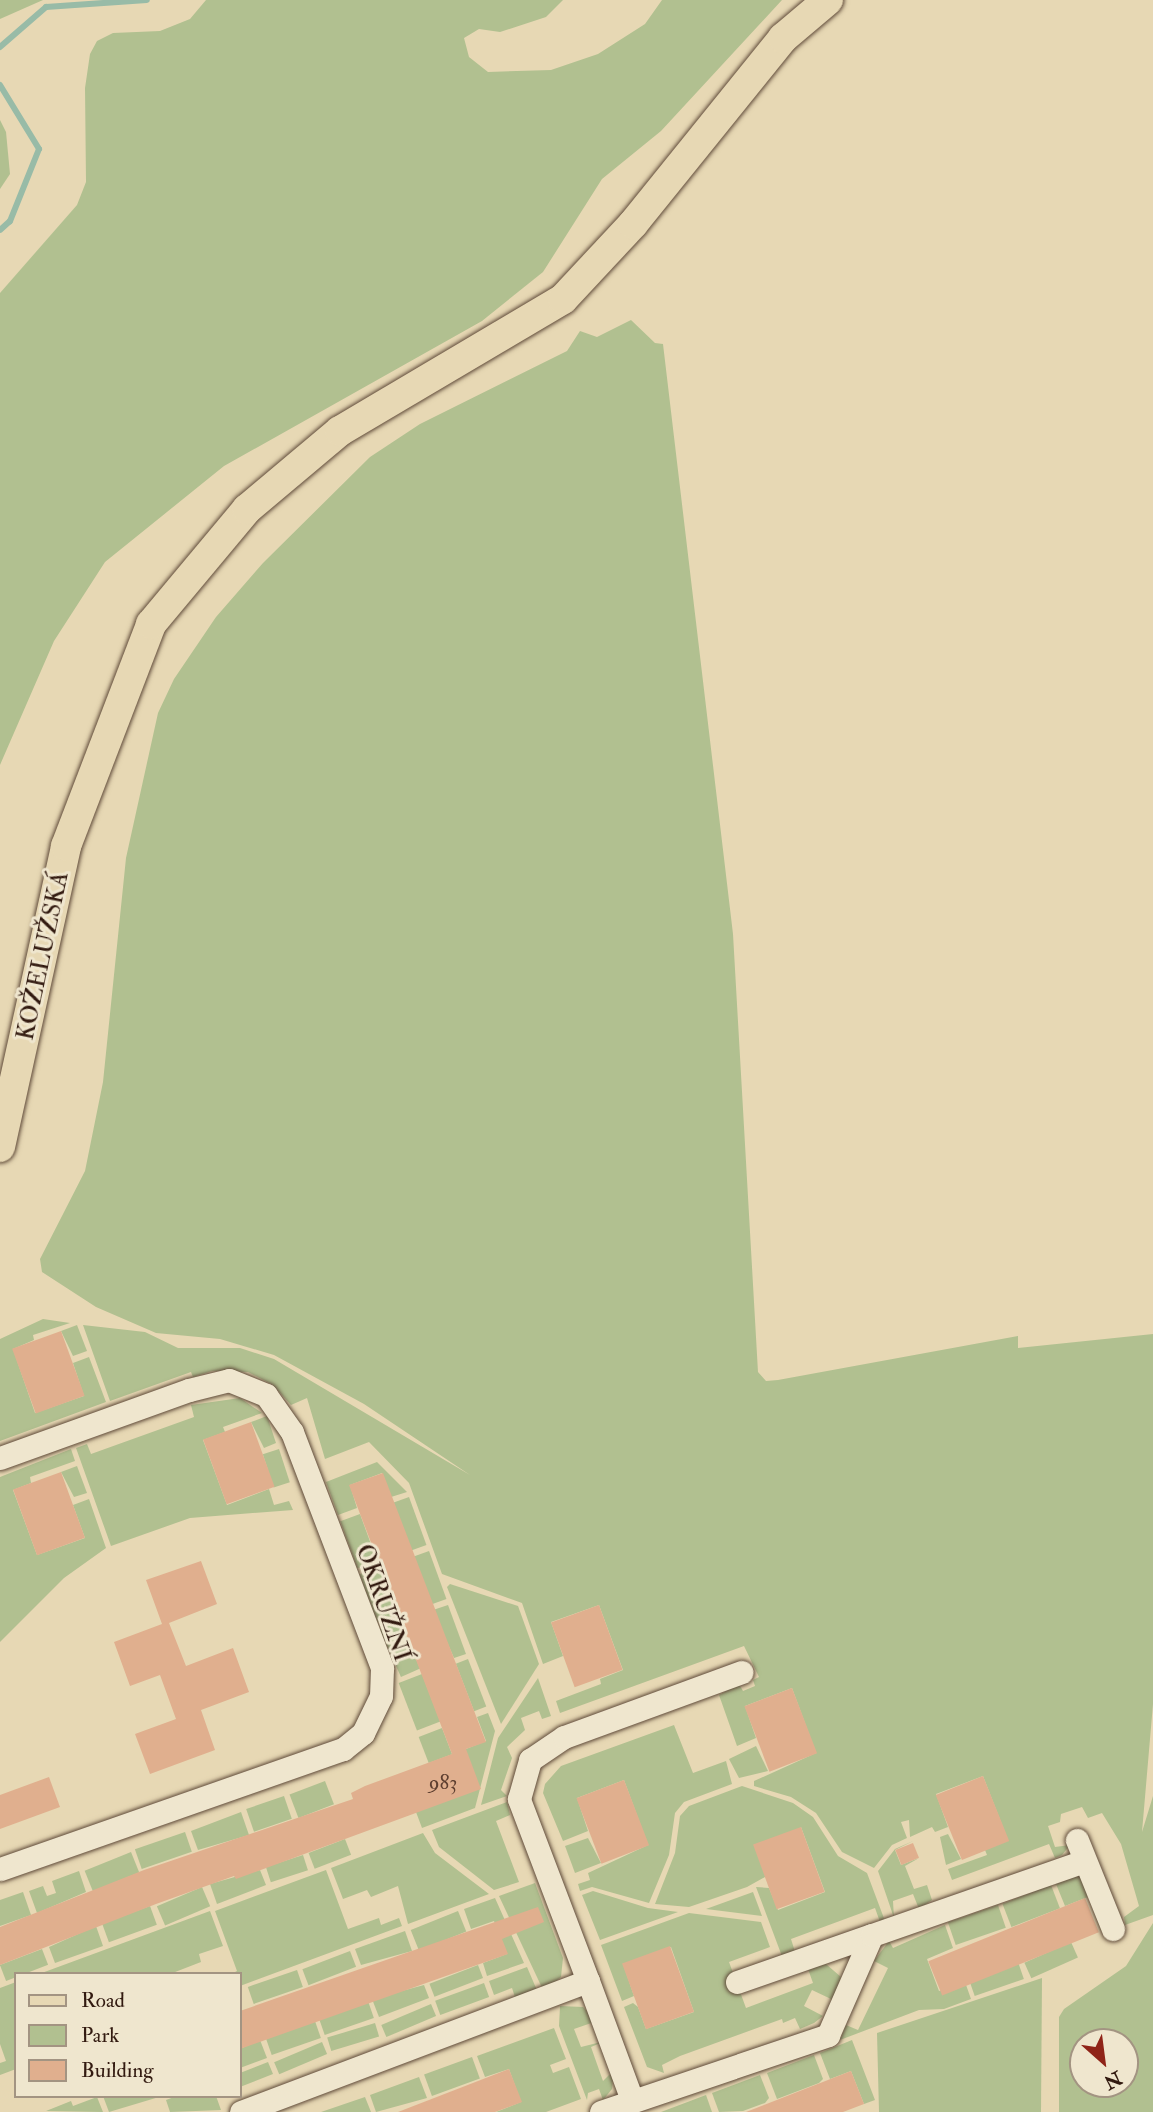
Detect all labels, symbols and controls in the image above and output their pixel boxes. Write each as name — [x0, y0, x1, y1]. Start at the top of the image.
street label: KOŽELUŽSKÁ — [11, 869, 75, 1043]
street label: OKRUŽNÍ — [350, 1541, 416, 1665]
house number: 983 — [429, 1770, 457, 1796]
legend — [14, 1972, 242, 2098]
text: Road — [81, 1987, 125, 2014]
text: Park — [81, 2022, 119, 2049]
north arrow — [1069, 2028, 1139, 2098]
text: Building — [81, 2057, 154, 2084]
text: N — [1100, 2065, 1126, 2094]

